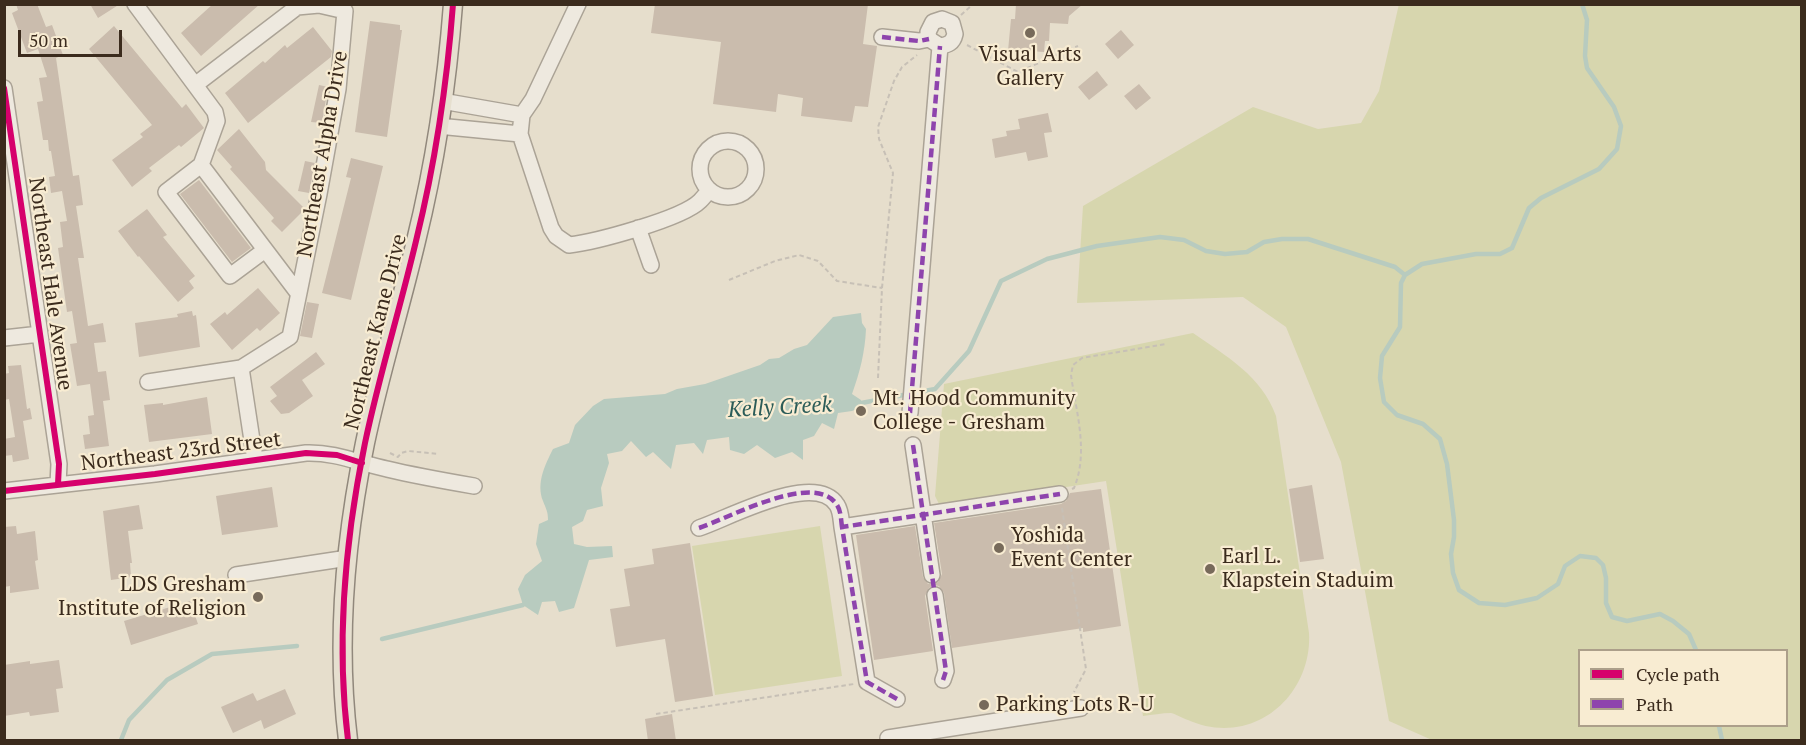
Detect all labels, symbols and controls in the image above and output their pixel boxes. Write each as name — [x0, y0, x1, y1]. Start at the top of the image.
scale bar — [21, 18, 124, 56]
marker: Visual Arts Gallery — [1023, 26, 1037, 40]
text: 50 m — [29, 28, 68, 52]
place label: Visual Arts Gallery — [978, 42, 1082, 92]
street label: Northeast Alpha Drive — [292, 49, 354, 259]
street label: Northeast Hale Avenue — [23, 176, 77, 392]
street label: Northeast Kane Drive — [339, 232, 413, 432]
place label: Mt. Hood Community College - Gresham — [873, 386, 1075, 436]
water label: Kelly Creek — [727, 392, 833, 424]
marker: Mt. Hood Community College - Gresham — [854, 404, 868, 418]
street label: Northeast 23rd Street — [79, 427, 283, 477]
place label: Yoshida Event Center — [1011, 523, 1132, 573]
marker: Yoshida Event Center — [992, 541, 1006, 555]
place label: Earl L. Klapstein Staduim — [1222, 544, 1394, 594]
marker: Earl L. Klapstein Staduim — [1203, 562, 1217, 576]
place label: LDS Gresham Institute of Religion — [58, 572, 246, 622]
marker: LDS Gresham Institute of Religion — [251, 590, 265, 604]
legend — [1578, 649, 1788, 727]
text: Cycle path — [1636, 662, 1720, 686]
place label: Parking Lots R-U — [996, 692, 1154, 718]
text: Path — [1636, 692, 1673, 716]
marker: Parking Lots R-U — [977, 698, 991, 712]

